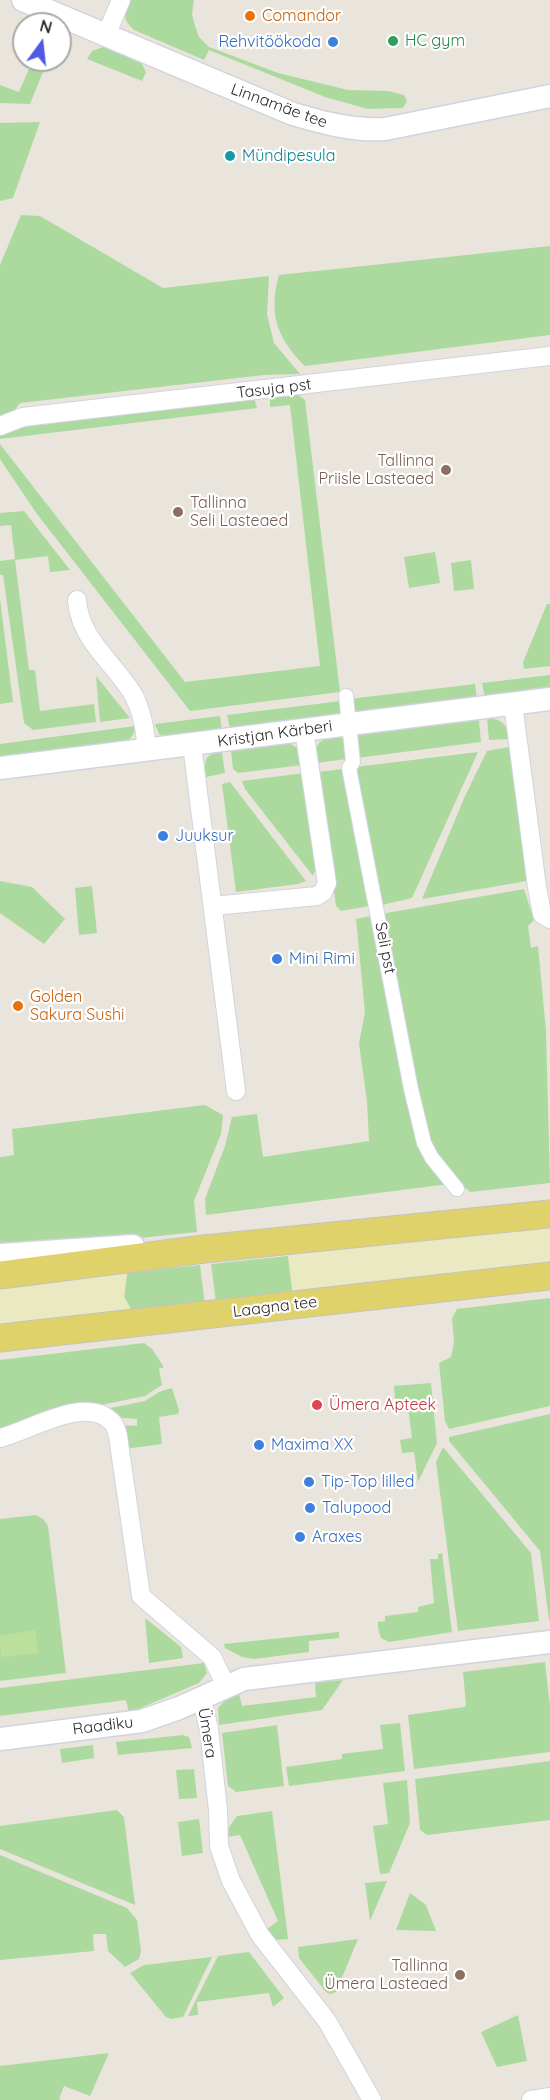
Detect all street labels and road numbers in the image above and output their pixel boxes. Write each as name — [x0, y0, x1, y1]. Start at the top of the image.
street label: Linnamäe tee — [228, 80, 330, 132]
street label: Tasuja pst — [235, 375, 313, 403]
street label: Kristjan Kärberi — [216, 716, 334, 752]
street label: Seli pst — [371, 921, 399, 975]
street label: Laagna tee — [232, 1292, 318, 1322]
street label: Ümera — [194, 1706, 220, 1760]
street label: Raadiku — [72, 1713, 134, 1739]

